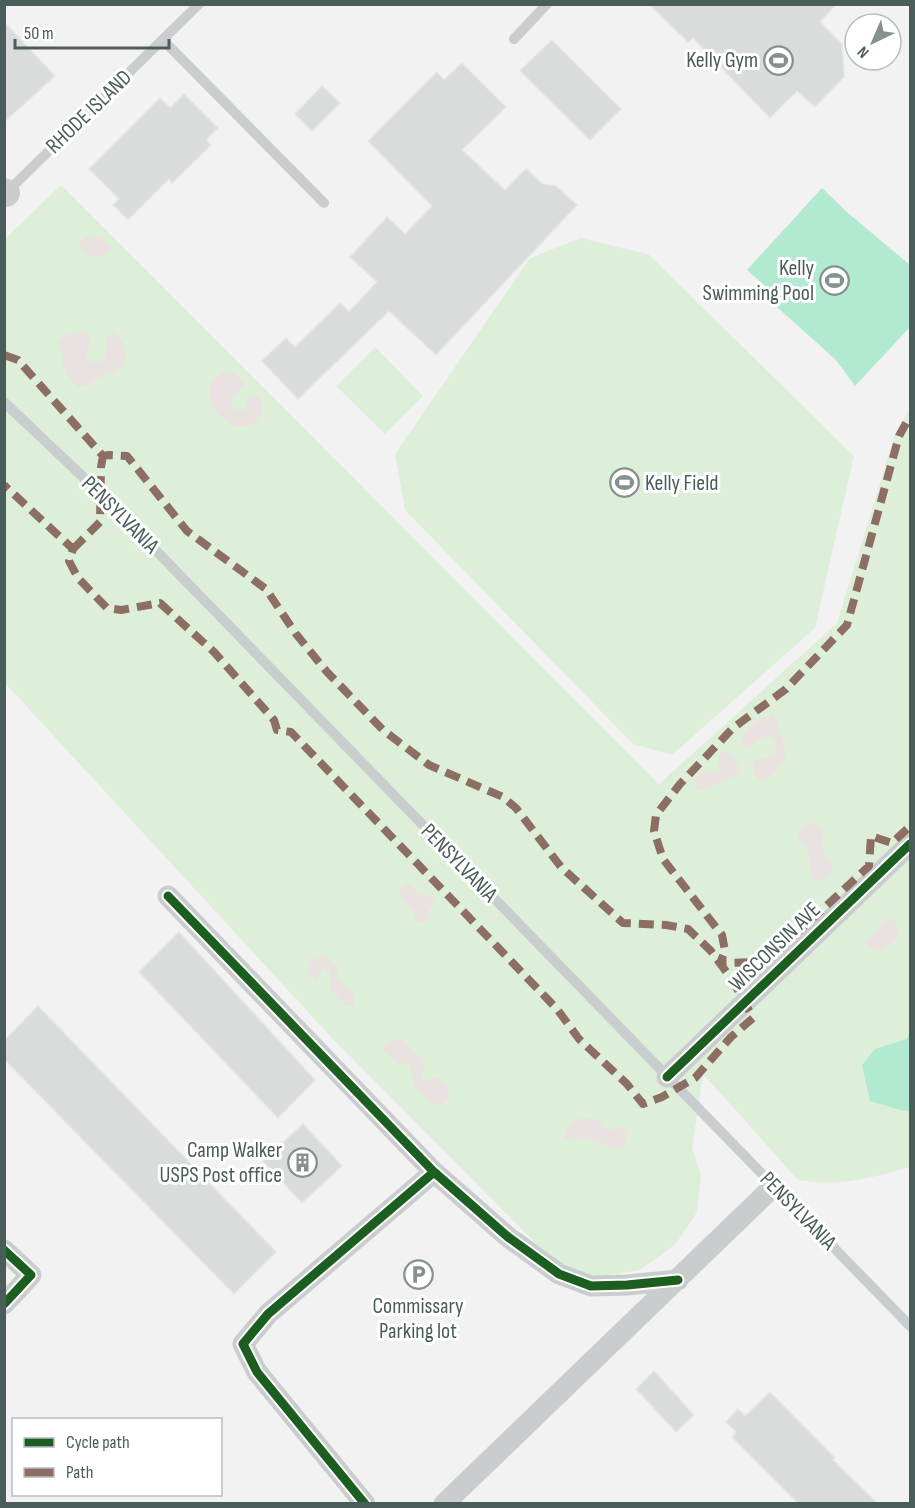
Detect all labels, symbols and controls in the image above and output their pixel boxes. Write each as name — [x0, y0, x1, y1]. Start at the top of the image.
scale bar — [15, 12, 170, 50]
north arrow — [843, 12, 903, 72]
text: 50 m — [24, 23, 54, 44]
text: N — [854, 42, 873, 62]
sports icon: Kelly Gym — [763, 44, 795, 76]
place label: Kelly Gym — [686, 47, 758, 74]
street label: RHODE ISLAND — [40, 64, 138, 160]
place label: Kelly Swimming Pool — [702, 255, 815, 307]
sports icon: Kelly Swimming Pool — [819, 265, 851, 297]
sports icon: Kelly Field — [608, 467, 640, 499]
place label: Kelly Field — [645, 470, 718, 497]
street label: PENSYLVANIA — [76, 471, 165, 560]
street label: PENSYLVANIA — [415, 818, 503, 908]
street label: WISCONSIN AVE — [724, 897, 826, 997]
place label: Camp Walker USPS Post office — [160, 1137, 282, 1189]
building icon: Camp Walker USPS Post office — [287, 1147, 319, 1179]
street label: PENSYLVANIA — [754, 1166, 842, 1256]
parking icon: Commissary Parking lot — [402, 1258, 434, 1290]
place label: Commissary Parking lot — [373, 1293, 464, 1345]
legend — [12, 1418, 222, 1496]
text: Cycle path — [66, 1432, 130, 1453]
text: Path — [66, 1462, 94, 1483]

